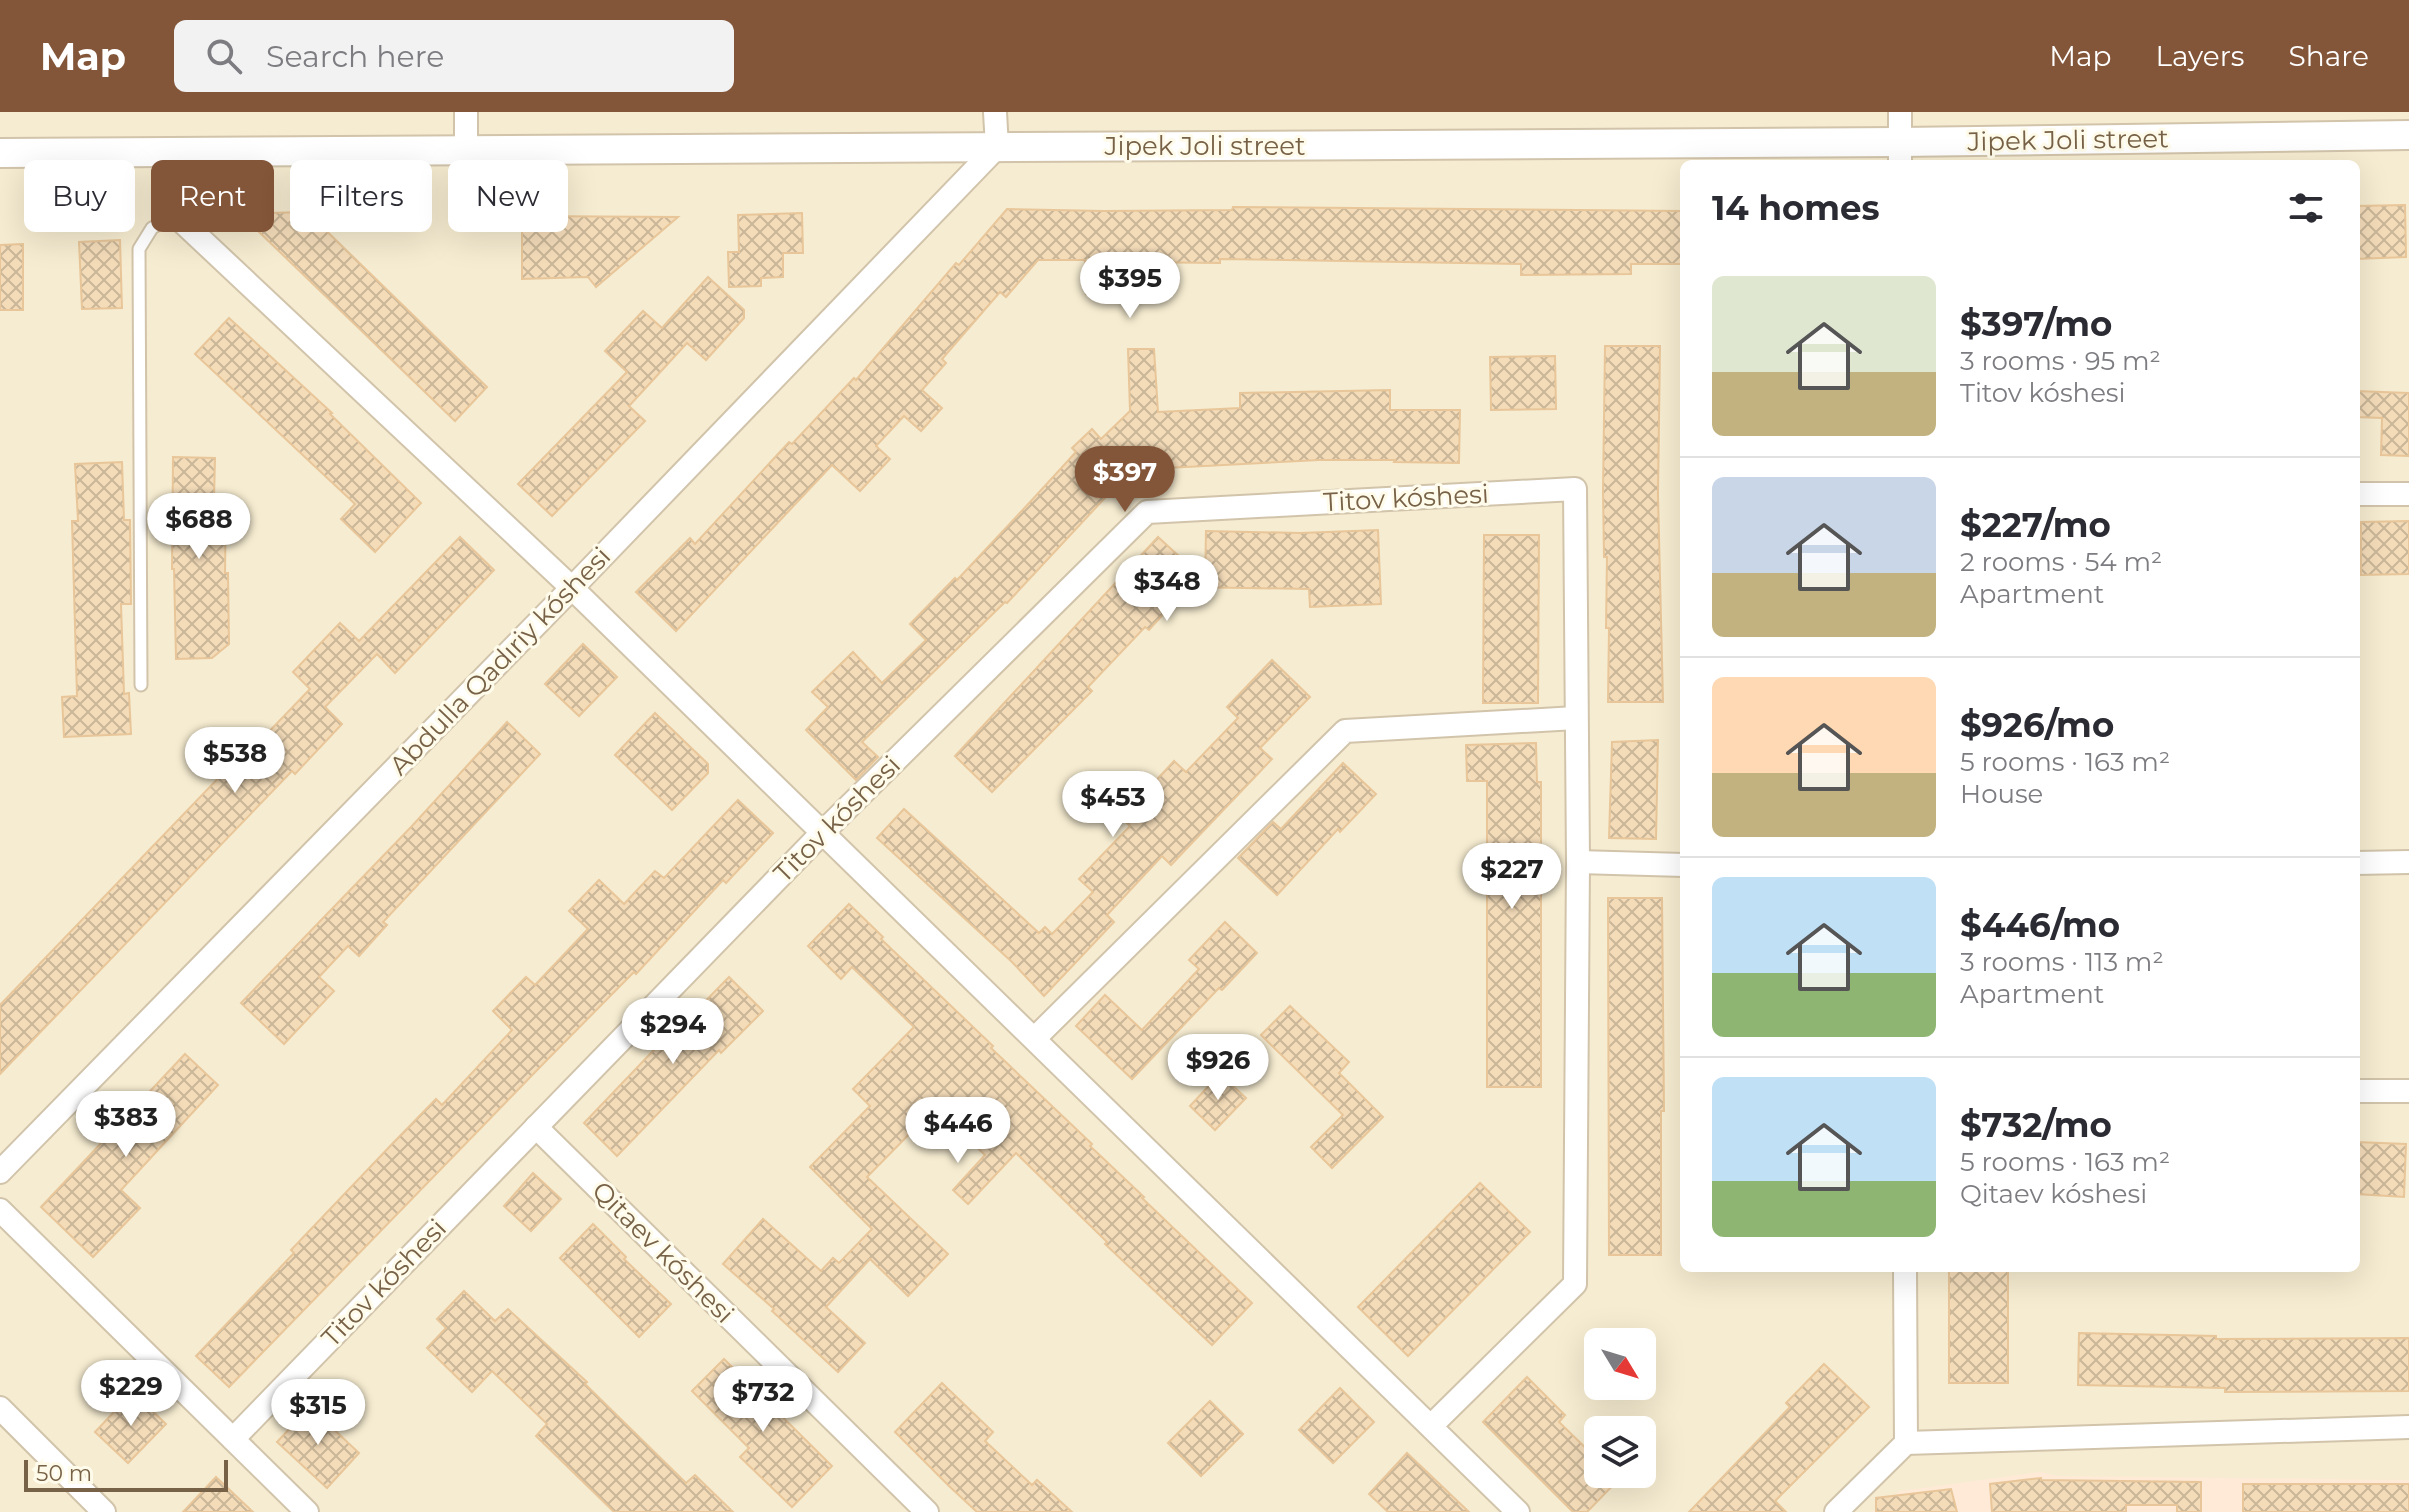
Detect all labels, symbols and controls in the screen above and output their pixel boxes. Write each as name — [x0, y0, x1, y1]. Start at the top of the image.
search box — [174, 20, 734, 92]
text: Map — [40, 33, 126, 80]
icon: search — [202, 34, 246, 78]
text: Search here — [266, 38, 444, 75]
text: Map — [2049, 39, 2112, 73]
text: Layers — [2156, 39, 2245, 73]
text: Share — [2289, 39, 2369, 73]
street label: Jipek Joli street — [1966, 122, 2169, 158]
street label: Jipek Joli street — [1103, 130, 1306, 162]
chip: Buy — [24, 160, 135, 232]
chip: Rent — [151, 160, 274, 232]
chip: Filters — [290, 160, 432, 232]
chip: New — [448, 160, 568, 232]
icon: filters — [2284, 186, 2328, 230]
text: 14 homes — [1712, 187, 1880, 229]
pin: $395 — [1083, 252, 1177, 320]
text: $395 — [1098, 262, 1162, 294]
text: $397/mo — [1960, 303, 2112, 345]
icon: home — [1776, 308, 1872, 404]
text: 3 rooms · 95 m² — [1960, 345, 2161, 377]
text: Titov kóshesi — [1960, 377, 2126, 409]
pin: $397 — [1078, 446, 1172, 514]
text: $397 — [1093, 456, 1157, 488]
street label: Titov kóshesi — [1323, 478, 1489, 518]
pin: $688 — [152, 493, 246, 561]
text: $688 — [165, 503, 233, 535]
text: $227/mo — [1960, 504, 2111, 546]
icon: home — [1776, 509, 1872, 605]
street label: Abdulla Qadıriy kóshesi — [383, 540, 617, 782]
text: 2 rooms · 54 m² — [1960, 546, 2162, 578]
pin: $348 — [1120, 555, 1214, 623]
text: $348 — [1133, 565, 1201, 597]
text: Apartment — [1960, 578, 2104, 610]
text: $926/mo — [1960, 704, 2114, 746]
icon: home — [1776, 709, 1872, 805]
pin: $538 — [188, 727, 282, 795]
text: $538 — [203, 737, 267, 769]
text: 5 rooms · 163 m² — [1960, 746, 2170, 778]
street label: Titov kóshesi — [767, 749, 907, 889]
pin: $453 — [1066, 771, 1160, 839]
text: House — [1960, 778, 2043, 810]
text: $453 — [1080, 781, 1146, 813]
pin: $227 — [1465, 843, 1559, 911]
text: $227 — [1480, 853, 1544, 885]
text: $446/mo — [1960, 904, 2120, 946]
icon: home — [1776, 909, 1872, 1005]
text: 3 rooms · 113 m² — [1960, 946, 2164, 978]
text: Apartment — [1960, 978, 2104, 1010]
pin: $294 — [626, 998, 720, 1066]
text: $294 — [640, 1008, 706, 1040]
pin: $926 — [1171, 1034, 1265, 1102]
text: $926 — [1186, 1044, 1250, 1076]
pin: $383 — [79, 1091, 173, 1159]
pin: $446 — [911, 1097, 1005, 1165]
text: $383 — [94, 1101, 158, 1133]
text: $732/mo — [1960, 1104, 2112, 1146]
text: $446 — [923, 1107, 993, 1139]
icon: home — [1776, 1109, 1872, 1205]
text: 5 rooms · 163 m² — [1960, 1146, 2170, 1178]
street label: Qitaev kóshesi — [585, 1174, 741, 1330]
text: Qitaev kóshesi — [1960, 1178, 2147, 1210]
street label: Titov kóshesi — [315, 1212, 453, 1354]
north arrow — [1584, 1328, 1656, 1400]
map controls — [1584, 1328, 1656, 1488]
pin: $229 — [84, 1360, 178, 1428]
pin: $732 — [716, 1366, 810, 1434]
text: $229 — [99, 1370, 163, 1402]
text: $732 — [732, 1376, 794, 1408]
pin: $315 — [271, 1379, 365, 1447]
text: $315 — [289, 1389, 347, 1421]
button: layers — [1584, 1416, 1656, 1488]
scale bar — [24, 1456, 228, 1492]
text: 50 m — [36, 1460, 92, 1487]

